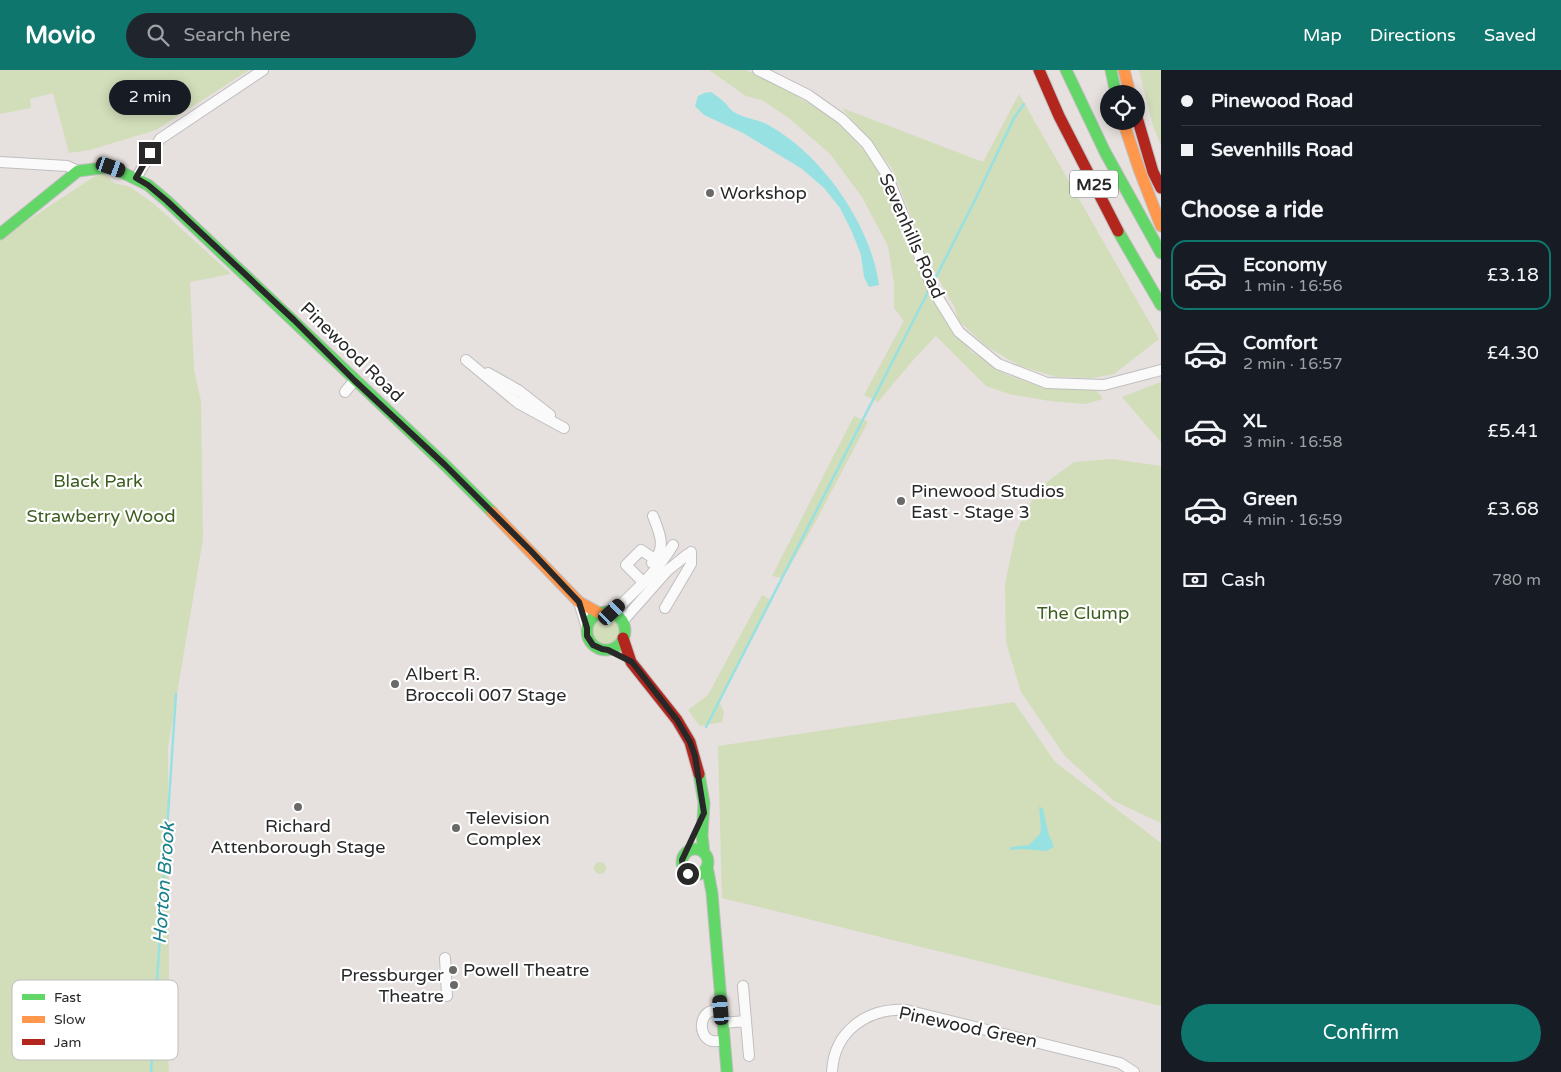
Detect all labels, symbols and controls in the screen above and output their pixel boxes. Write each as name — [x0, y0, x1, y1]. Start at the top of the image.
search box — [126, 13, 476, 58]
text: Movio — [25, 21, 96, 50]
icon: search — [144, 21, 172, 49]
text: Search here — [184, 24, 290, 46]
text: Map — [1303, 24, 1342, 46]
text: Directions — [1370, 24, 1456, 46]
text: Saved — [1484, 24, 1536, 46]
callout: 2 min — [109, 81, 191, 116]
map controls — [1100, 85, 1145, 130]
button: locate — [1100, 85, 1145, 130]
text: 2 min — [129, 87, 171, 107]
text: Pinewood Road — [1211, 90, 1353, 112]
text: Sevenhills Road — [1211, 139, 1353, 161]
route end — [139, 142, 161, 164]
car — [94, 155, 127, 179]
street label: Sevenhills Road — [875, 170, 949, 302]
road number: M25 — [1070, 170, 1118, 198]
place label: Workshop — [720, 182, 807, 204]
marker: Workshop — [704, 187, 716, 199]
text: Choose a ride — [1181, 197, 1324, 223]
icon: car — [1183, 253, 1228, 298]
text: Economy — [1243, 254, 1327, 276]
text: £3.18 — [1487, 264, 1539, 286]
text: 1 min · 16:56 — [1243, 276, 1342, 296]
street label: Pinewood Road — [296, 297, 408, 407]
icon: car — [1183, 331, 1228, 376]
text: Comfort — [1243, 332, 1317, 354]
text: £4.30 — [1487, 342, 1539, 364]
text: 2 min · 16:57 — [1243, 354, 1342, 374]
icon: car — [1183, 409, 1228, 454]
text: XL — [1243, 410, 1267, 432]
text: £5.41 — [1487, 420, 1539, 442]
text: 3 min · 16:58 — [1243, 432, 1342, 452]
park label: Black Park — [53, 470, 143, 492]
place label: Pinewood Studios East - Stage 3 — [911, 480, 1065, 523]
icon: car — [1183, 487, 1228, 532]
text: Green — [1243, 488, 1297, 510]
marker: Pinewood Studios East - Stage 3 — [895, 495, 907, 507]
text: £3.68 — [1487, 498, 1539, 520]
park label: Strawberry Wood — [27, 505, 176, 527]
text: 4 min · 16:59 — [1243, 510, 1342, 530]
icon: cash — [1181, 566, 1209, 594]
text: Cash — [1221, 569, 1266, 591]
text: 780 m — [1492, 570, 1541, 590]
car — [595, 596, 628, 628]
park label: The Clump — [1037, 602, 1129, 624]
place label: Albert R. Broccoli 007 Stage — [405, 663, 566, 706]
marker: Albert R. Broccoli 007 Stage — [389, 678, 401, 690]
marker: Richard Attenborough Stage — [292, 801, 304, 813]
place label: Television Complex — [466, 807, 550, 850]
place label: Richard Attenborough Stage — [211, 815, 385, 858]
water label: Horton Brook — [149, 820, 179, 944]
marker: Television Complex — [450, 822, 462, 834]
route start — [677, 863, 699, 885]
place label: Powell Theatre — [463, 959, 589, 981]
place label: Pressburger Theatre — [341, 964, 444, 1007]
marker: Powell Theatre — [447, 964, 459, 976]
marker: Pressburger Theatre — [448, 979, 460, 991]
legend — [12, 980, 178, 1060]
text: Fast — [54, 989, 82, 1006]
car — [712, 994, 729, 1026]
street label: Pinewood Green — [897, 1002, 1039, 1052]
button: Confirm — [1181, 1004, 1541, 1062]
text: Slow — [54, 1011, 86, 1028]
text: Jam — [54, 1034, 81, 1051]

